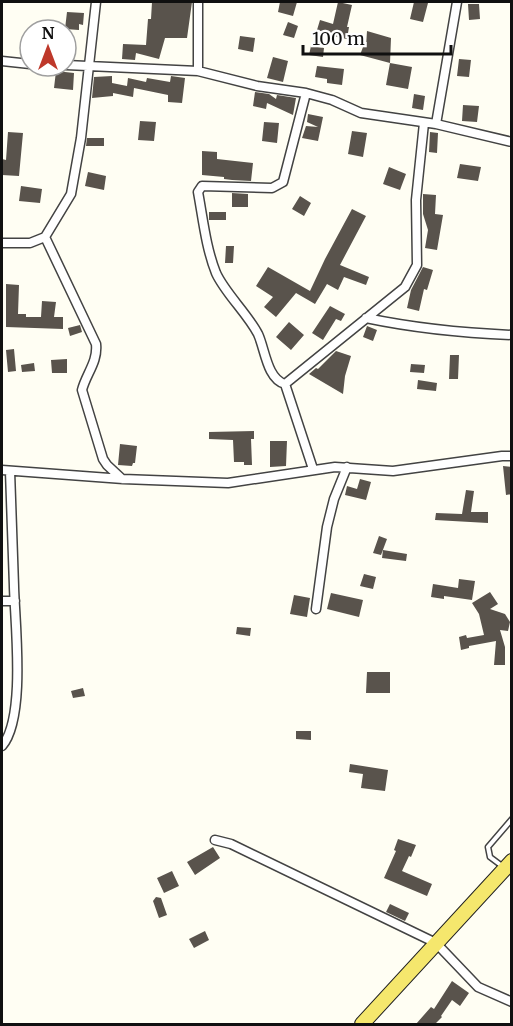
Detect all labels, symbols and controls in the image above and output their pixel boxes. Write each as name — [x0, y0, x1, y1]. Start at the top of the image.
north arrow — [18, 18, 78, 78]
scale bar — [303, 18, 452, 56]
text: N — [42, 23, 55, 43]
text: 100 m — [312, 27, 365, 50]

